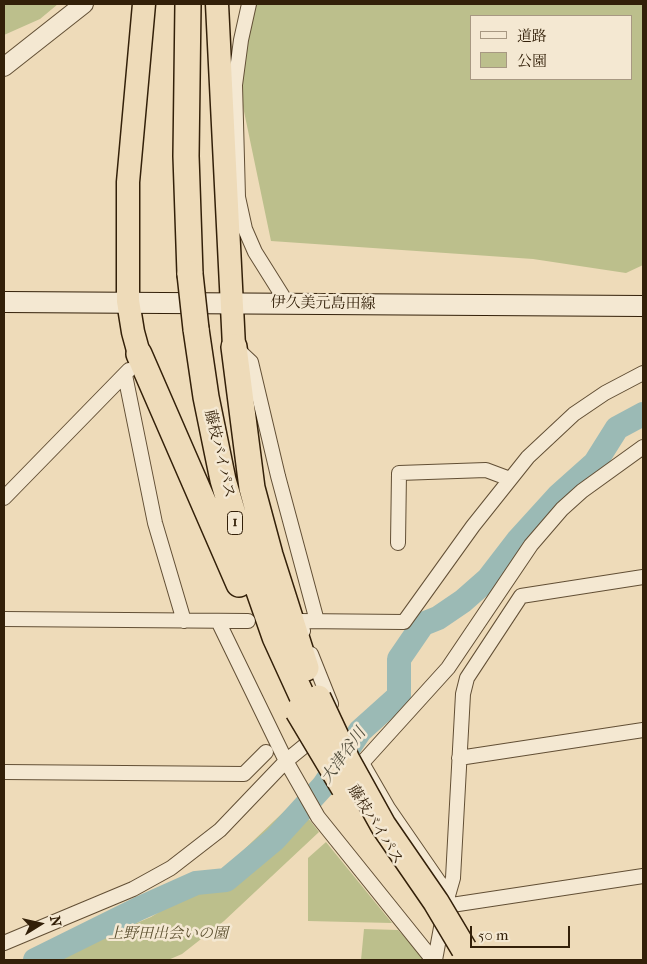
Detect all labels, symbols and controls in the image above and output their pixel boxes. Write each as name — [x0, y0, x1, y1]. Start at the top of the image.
legend — [470, 15, 632, 80]
text: 道路 — [517, 27, 547, 45]
text: 公園 — [517, 52, 547, 70]
street label: 伊久美元島田線 — [270, 294, 376, 314]
street label: 藤枝バイパス — [200, 408, 238, 500]
road number: 1 — [228, 512, 242, 534]
water label: 大津谷川 — [317, 724, 371, 788]
street label: 藤枝バイパス — [344, 782, 406, 868]
north arrow — [15, 899, 65, 949]
text: N — [46, 915, 65, 928]
scale bar — [472, 916, 572, 948]
park label: 上野田出会いの園 — [108, 925, 228, 943]
text: 50 m — [478, 926, 508, 944]

